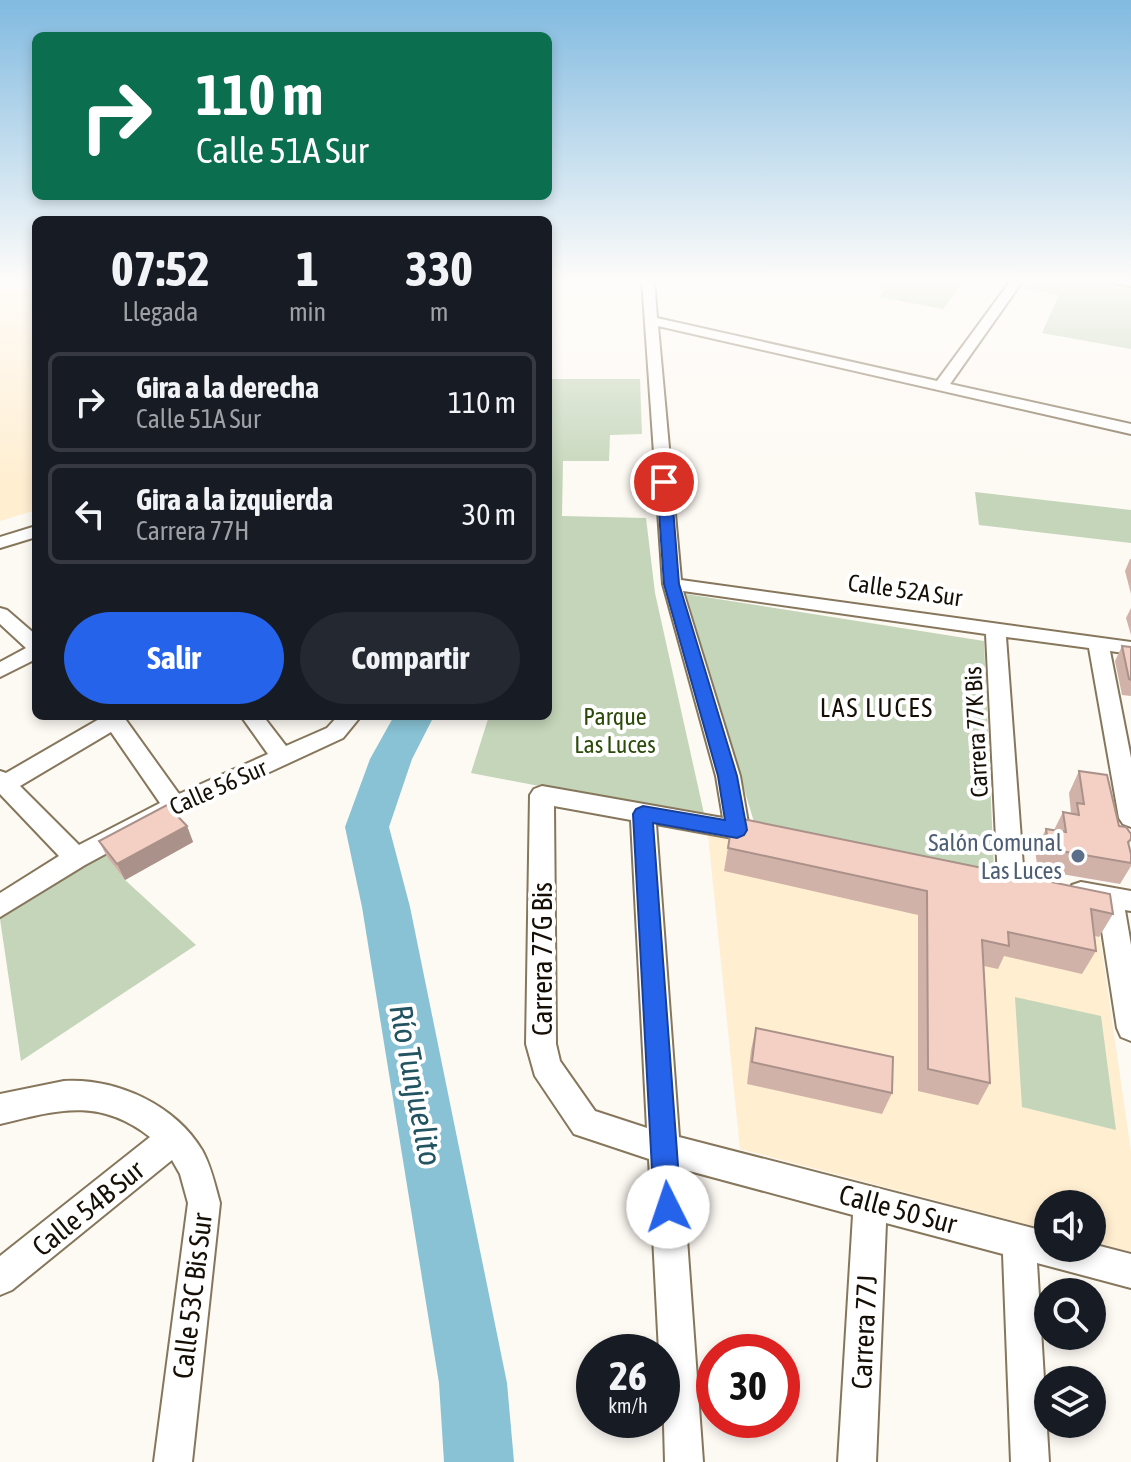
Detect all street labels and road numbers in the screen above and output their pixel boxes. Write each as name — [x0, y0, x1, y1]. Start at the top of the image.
street label: Calle 52A Sur — [846, 569, 965, 611]
street label: Carrera 77K Bis — [959, 666, 993, 798]
street label: Calle 56 Sur — [165, 753, 271, 820]
street label: Carrera 77G Bis — [526, 882, 558, 1036]
street label: Calle 54B Sur — [26, 1153, 151, 1263]
street label: Calle 50 Sur — [836, 1178, 961, 1240]
street label: Calle 53C Bis Sur — [166, 1211, 218, 1381]
street label: Carrera 77J — [845, 1274, 883, 1390]

